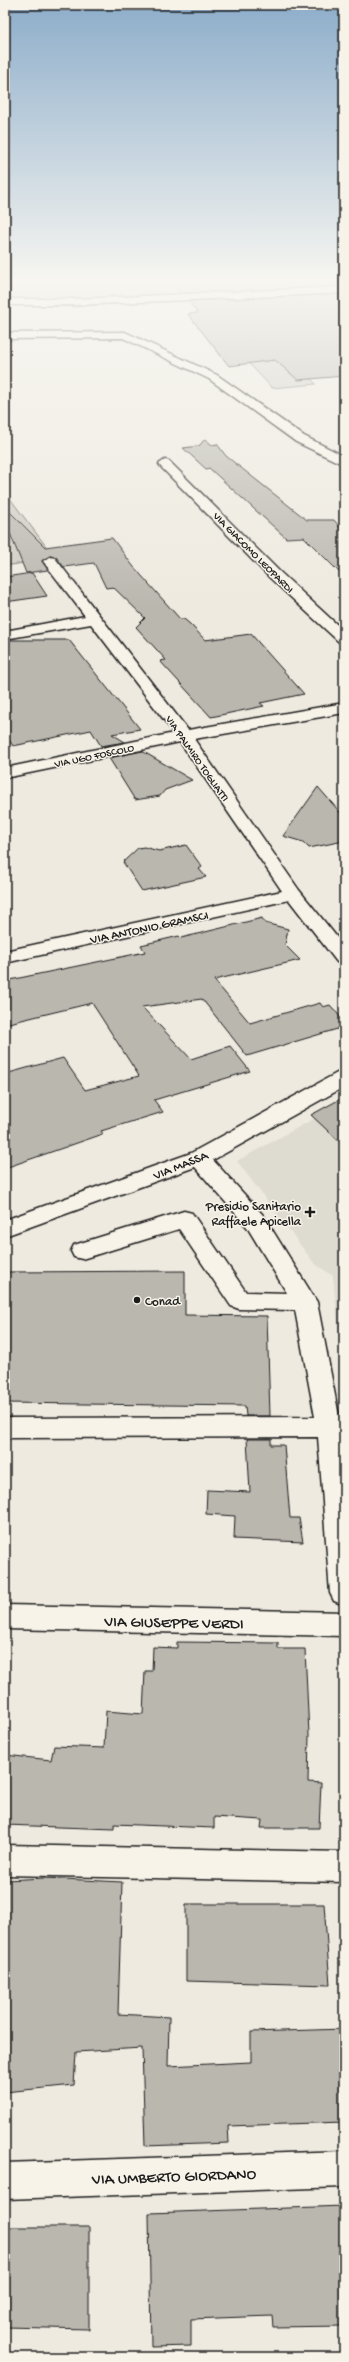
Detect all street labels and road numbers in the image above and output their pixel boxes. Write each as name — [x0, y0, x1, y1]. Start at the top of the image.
street label: VIA GIACOMO LEOPARDI — [209, 510, 296, 596]
street label: VIA PALMIRO TOGLIATTI — [162, 713, 231, 805]
street label: VIA UGO FOSCOLO — [53, 743, 136, 771]
street label: VIA ANTONIO GRAMSCI — [88, 909, 210, 949]
street label: VIA MASSA — [151, 1148, 212, 1184]
street label: VIA GIUSEPPE VERDI — [103, 1614, 244, 1635]
street label: VIA UMBERTO GIORDANO — [91, 2166, 257, 2191]

